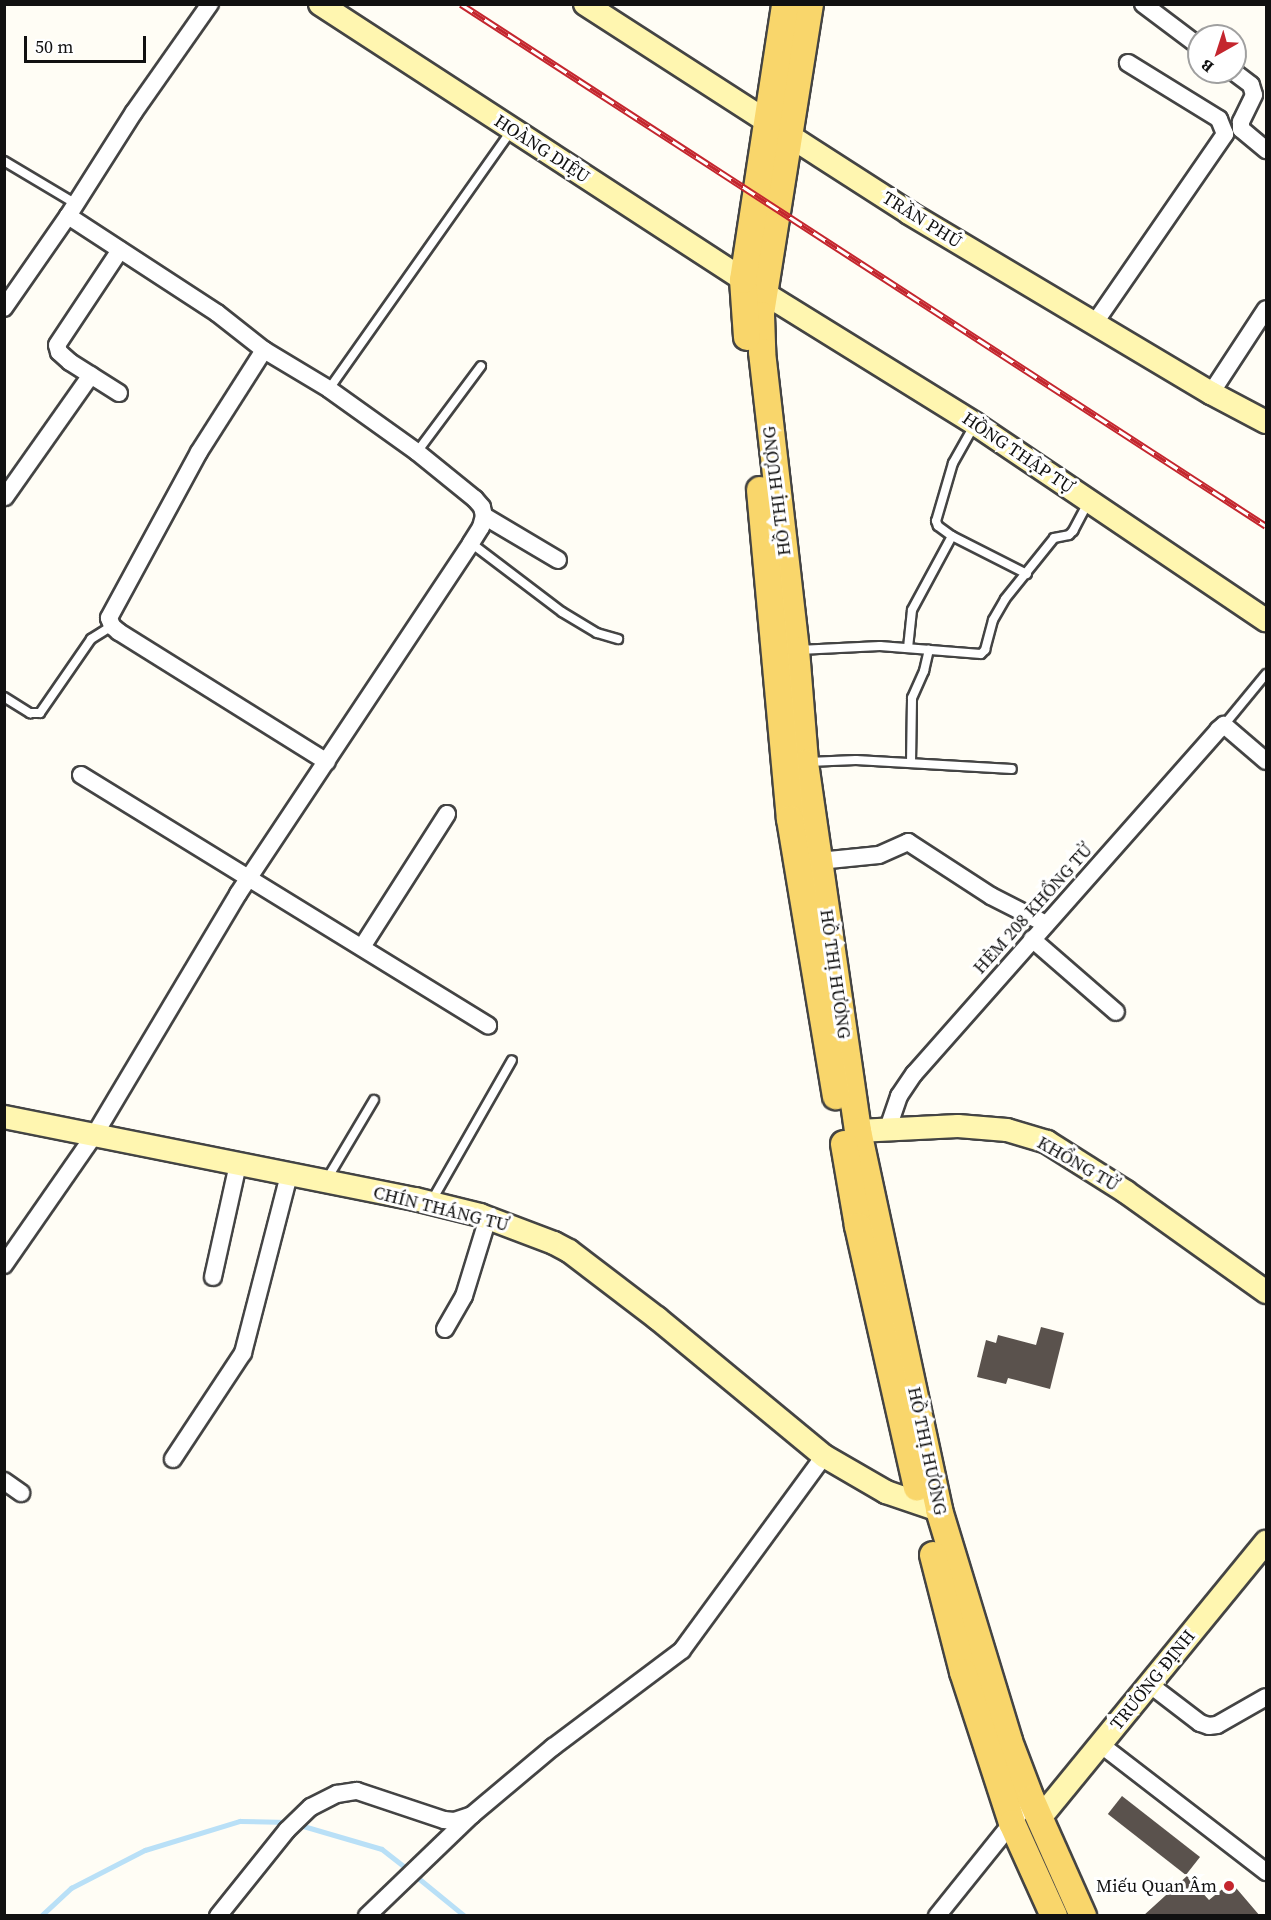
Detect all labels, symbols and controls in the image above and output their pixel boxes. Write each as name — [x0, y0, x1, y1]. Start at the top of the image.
scale bar — [27, 24, 148, 62]
north arrow — [1187, 24, 1247, 84]
text: 50 m — [35, 34, 73, 59]
text: B — [1196, 55, 1218, 78]
street label: HOÀNG DIỆU — [490, 110, 594, 188]
street label: TRẦN PHÚ — [878, 187, 966, 253]
street label: HỒNG THẬP TỰ — [958, 407, 1078, 499]
street label: HỒ THỊ HƯƠNG — [758, 425, 796, 557]
street label: HẺM 208 KHỔNG TỬ — [969, 839, 1097, 979]
street label: HỒ THỊ HƯƠNG — [815, 908, 855, 1040]
street label: KHỔNG TỬ — [1033, 1132, 1123, 1196]
street label: CHÍN THÁNG TƯ — [371, 1182, 511, 1236]
street label: HỒ THỊ HƯƠNG — [903, 1385, 951, 1517]
street label: TRƯƠNG ĐỊNH — [1106, 1626, 1200, 1734]
place label: Miếu Quan Âm — [1096, 1875, 1217, 1897]
marker: Miếu Quan Âm — [1222, 1879, 1236, 1893]

